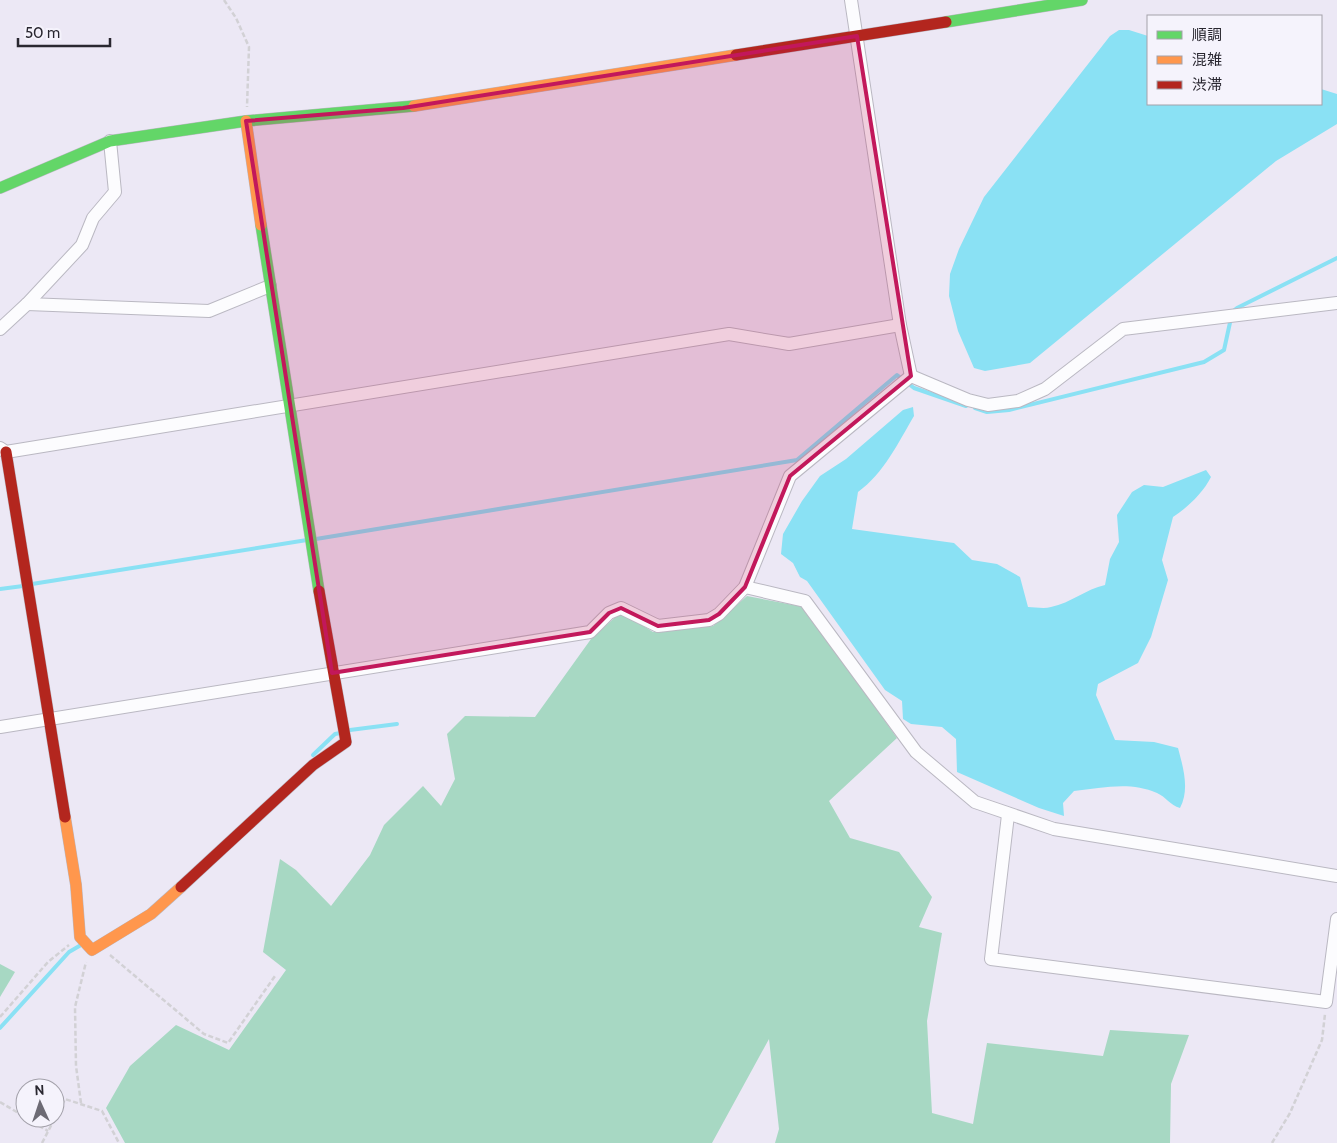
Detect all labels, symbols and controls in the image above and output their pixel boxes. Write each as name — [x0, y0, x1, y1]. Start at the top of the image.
scale bar — [18, 15, 110, 47]
legend — [1147, 15, 1322, 105]
text: 50 m — [25, 24, 60, 42]
text: 順調 — [1192, 26, 1222, 44]
text: 混雑 — [1192, 51, 1222, 69]
text: 渋滞 — [1192, 76, 1222, 94]
north arrow — [15, 1078, 65, 1128]
text: N — [34, 1081, 45, 1099]

